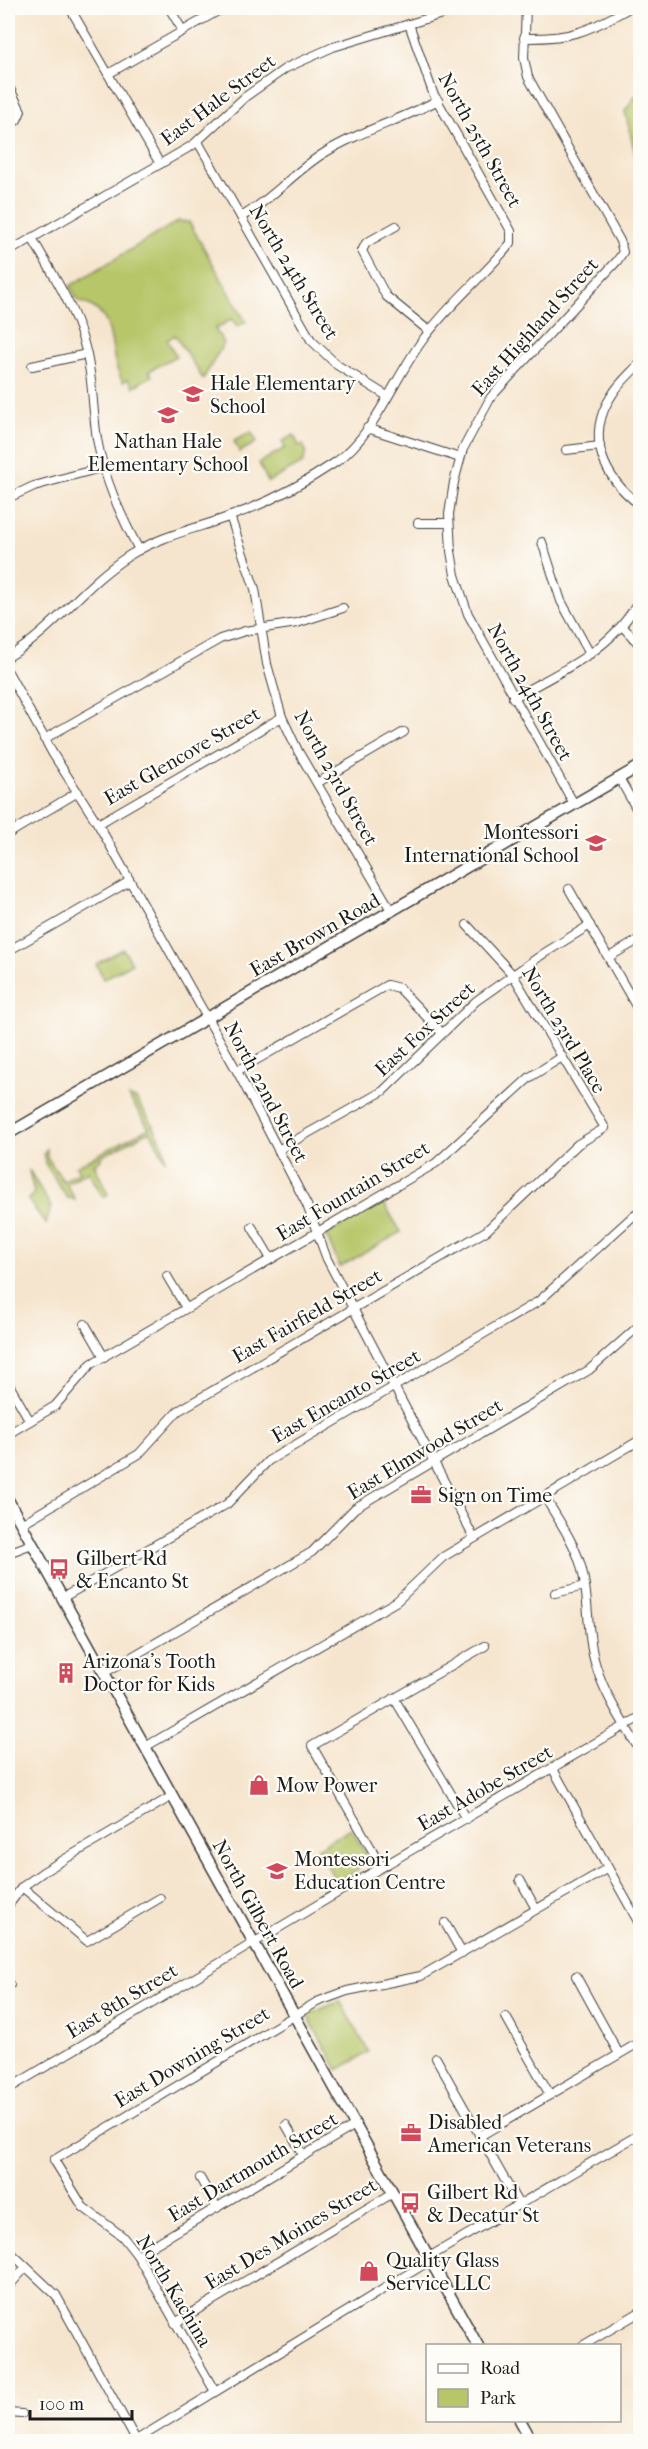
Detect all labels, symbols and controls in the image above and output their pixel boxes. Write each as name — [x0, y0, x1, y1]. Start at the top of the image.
street label: East Hale Street — [156, 49, 280, 151]
street label: North 25th Street — [433, 69, 527, 211]
street label: North 24th Street — [245, 200, 343, 344]
street label: East Highland Street — [467, 253, 603, 401]
place label: Hale Elementary School — [210, 372, 357, 418]
school or university icon: Hale Elementary School — [181, 382, 205, 406]
school or university icon: Nathan Hale Elementary School — [156, 403, 180, 427]
place label: Nathan Hale Elementary School — [87, 430, 249, 476]
street label: North 24th Street — [483, 619, 577, 765]
street label: East Glencove Street — [100, 702, 264, 810]
street label: North 23rd Street — [289, 706, 383, 850]
place label: Montessori International School — [404, 821, 579, 867]
school or university icon: Montessori International School — [584, 831, 608, 855]
street label: East Brown Road — [246, 888, 385, 982]
street label: North 23rd Place — [517, 963, 611, 1098]
street label: East Fox Street — [370, 977, 480, 1081]
street label: North 22nd Street — [219, 1018, 313, 1166]
street label: East Fountain Street — [272, 1136, 434, 1246]
street label: East Fairfield Street — [228, 1264, 386, 1368]
street label: East Encanto Street — [268, 1344, 424, 1448]
street label: East Elmwood Street — [343, 1394, 507, 1504]
office icon: Sign on Time — [409, 1483, 433, 1507]
place label: Sign on Time — [438, 1484, 552, 1507]
place label: Gilbert Rd & Encanto St — [76, 1547, 189, 1593]
bus stop icon: Gilbert Rd & Encanto St — [47, 1557, 71, 1581]
place label: Arizona's Tooth Doctor for Kids — [82, 1650, 217, 1696]
building icon: Arizona's Tooth Doctor for Kids — [54, 1661, 78, 1685]
street label: East Adobe Street — [414, 1740, 556, 1836]
shop icon: Mow Power — [247, 1773, 271, 1797]
place label: Mow Power — [276, 1774, 378, 1797]
street label: North Gilbert Road — [208, 1836, 309, 1993]
place label: Montessori Education Centre — [294, 1848, 445, 1894]
school or university icon: Montessori Education Centre — [265, 1859, 289, 1883]
street label: East 8th Street — [62, 1959, 182, 2043]
street label: East Downing Street — [110, 2002, 274, 2112]
street label: East Dartmouth Street — [164, 2107, 342, 2227]
place label: Disabled American Veterans — [427, 2111, 591, 2157]
office icon: Disabled American Veterans — [399, 2121, 423, 2145]
street label: East Des Moines Street — [201, 2173, 381, 2295]
place label: Gilbert Rd & Decatur St — [427, 2181, 540, 2227]
bus stop icon: Gilbert Rd & Decatur St — [398, 2191, 422, 2215]
street label: North Kachina — [131, 2231, 217, 2352]
place label: Quality Glass Service LLC — [386, 2249, 499, 2295]
shop icon: Quality Glass Service LLC — [357, 2259, 381, 2283]
legend — [426, 2344, 621, 2422]
text: Road — [480, 2358, 520, 2379]
scale bar — [30, 2383, 132, 2421]
text: Park — [480, 2388, 517, 2409]
text: 100 m — [39, 2394, 84, 2415]

